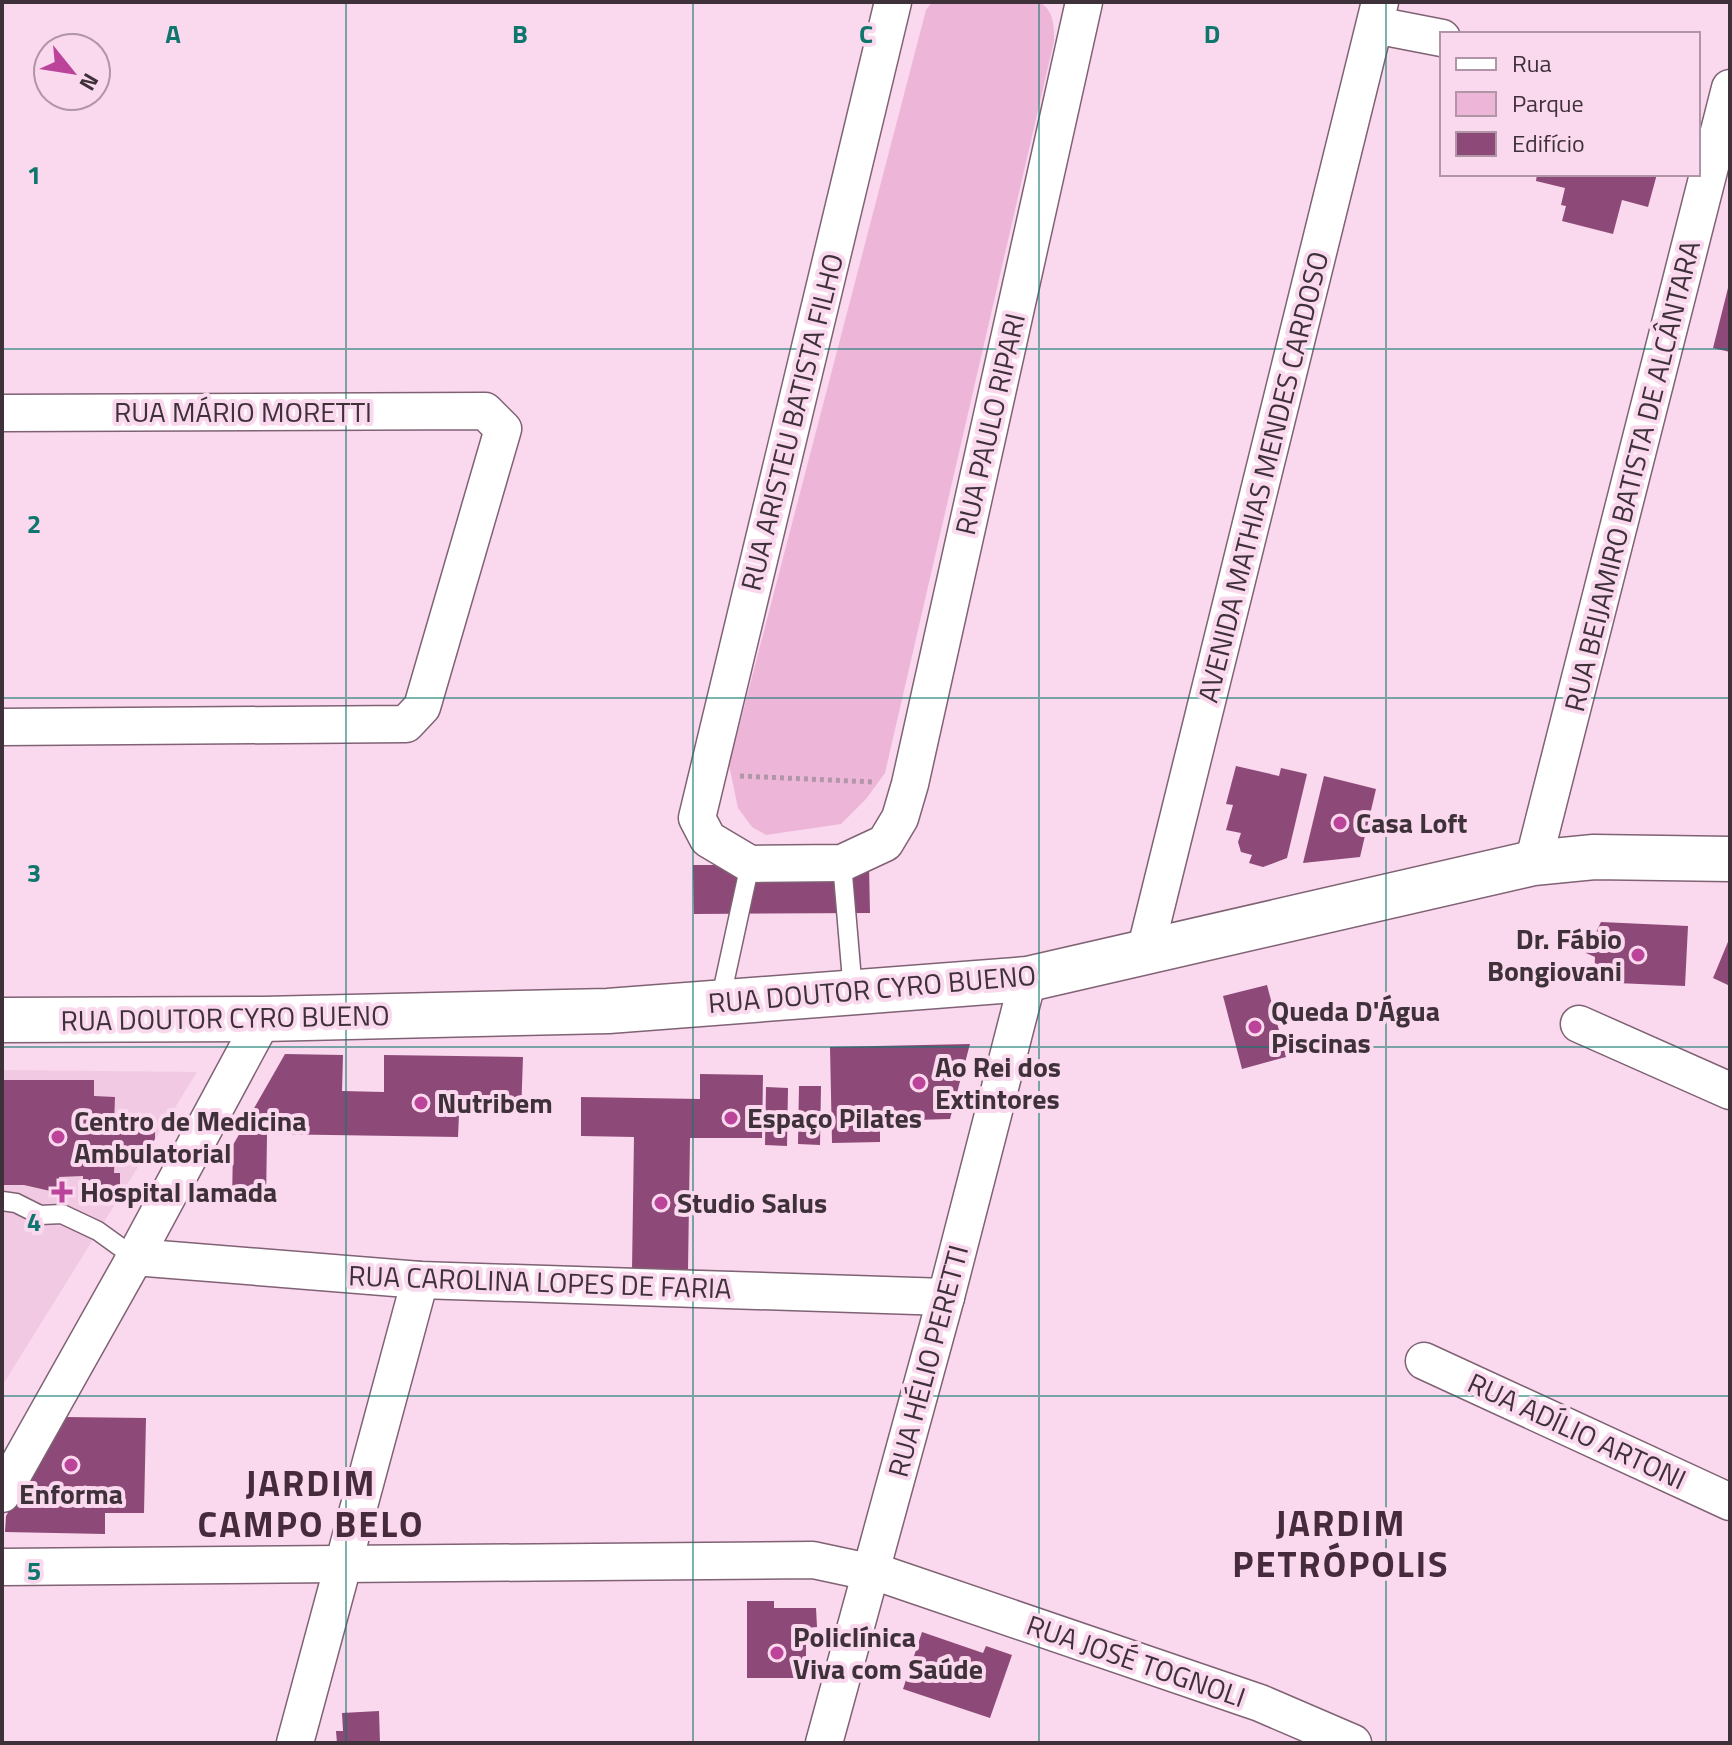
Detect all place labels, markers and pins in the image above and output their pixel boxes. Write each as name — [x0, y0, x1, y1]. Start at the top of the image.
place label: Casa Loft — [1356, 801, 1468, 844]
marker: Casa Loft — [1331, 814, 1349, 832]
place label: Dr. Fábio Bongiovani — [1487, 917, 1622, 992]
marker: Dr. Fábio Bongiovani — [1629, 946, 1647, 964]
place label: Queda D'Água Piscinas — [1271, 989, 1440, 1064]
marker: Queda D'Água Piscinas — [1246, 1018, 1264, 1036]
place label: Ao Rei dos Extintores — [935, 1045, 1061, 1120]
marker: Ao Rei dos Extintores — [910, 1074, 928, 1092]
place label: Nutribem — [437, 1081, 553, 1124]
marker: Nutribem — [412, 1094, 430, 1112]
place label: Espaço Pilates — [747, 1096, 922, 1139]
place label: Centro de Medicina Ambulatorial — [74, 1099, 306, 1174]
marker: Espaço Pilates — [722, 1109, 740, 1127]
marker: Centro de Medicina Ambulatorial — [49, 1128, 67, 1146]
place label: Hospital Iamada — [80, 1170, 277, 1213]
marker: Hospital Iamada — [51, 1181, 73, 1203]
place label: Studio Salus — [677, 1181, 827, 1224]
marker: Studio Salus — [652, 1194, 670, 1212]
marker: Enforma — [62, 1456, 80, 1474]
place label: Enforma — [19, 1472, 123, 1515]
place label: Policlínica Viva com Saúde — [793, 1615, 983, 1690]
marker: Policlínica Viva com Saúde — [768, 1644, 786, 1662]

